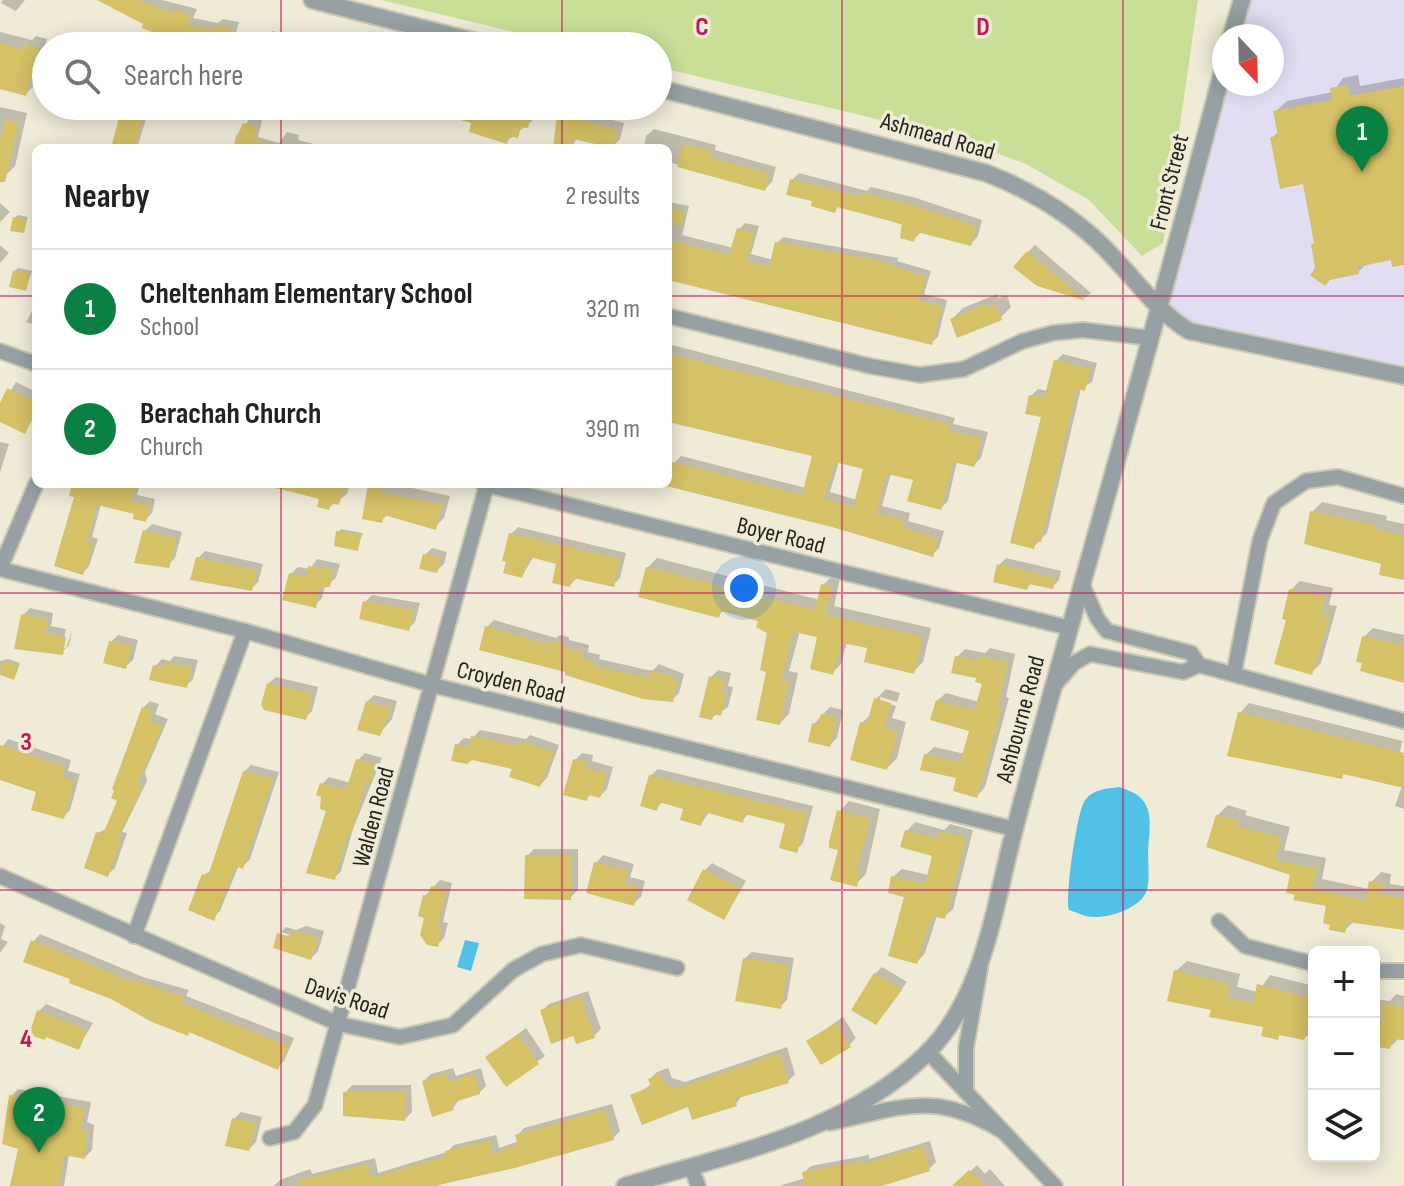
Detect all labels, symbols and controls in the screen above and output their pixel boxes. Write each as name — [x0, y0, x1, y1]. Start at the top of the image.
text: C — [695, 12, 709, 43]
text: D — [976, 12, 990, 43]
north arrow — [1212, 24, 1284, 96]
search box — [32, 32, 672, 120]
icon: search — [60, 54, 104, 98]
text: Search here — [124, 58, 243, 94]
street label: Ashmead Road — [877, 106, 998, 167]
pin: 1 — [1336, 106, 1388, 172]
street label: Front Street — [1144, 131, 1195, 233]
text: Nearby — [64, 176, 150, 217]
text: 2 results — [566, 181, 640, 212]
text: Cheltenham Elementary School — [140, 276, 473, 312]
text: 1 — [85, 294, 95, 325]
text: 320 m — [586, 294, 640, 325]
text: School — [140, 312, 199, 343]
text: Berachah Church — [140, 396, 321, 432]
text: 2 — [84, 414, 96, 445]
text: 390 m — [585, 414, 640, 445]
text: Church — [140, 432, 203, 463]
street label: Boyer Road — [734, 511, 828, 560]
your location — [724, 568, 764, 608]
street label: Ashbourne Road — [989, 653, 1051, 787]
street label: Croyden Road — [454, 655, 568, 710]
text: 3 — [20, 727, 32, 758]
street label: Walden Road — [346, 764, 401, 870]
map controls — [1308, 946, 1380, 1162]
button: + — [1308, 946, 1380, 1018]
street label: Davis Road — [301, 971, 393, 1026]
button: − — [1308, 1018, 1380, 1090]
text: 4 — [20, 1024, 32, 1055]
pin: 2 — [13, 1087, 65, 1153]
button: layers — [1308, 1090, 1380, 1162]

